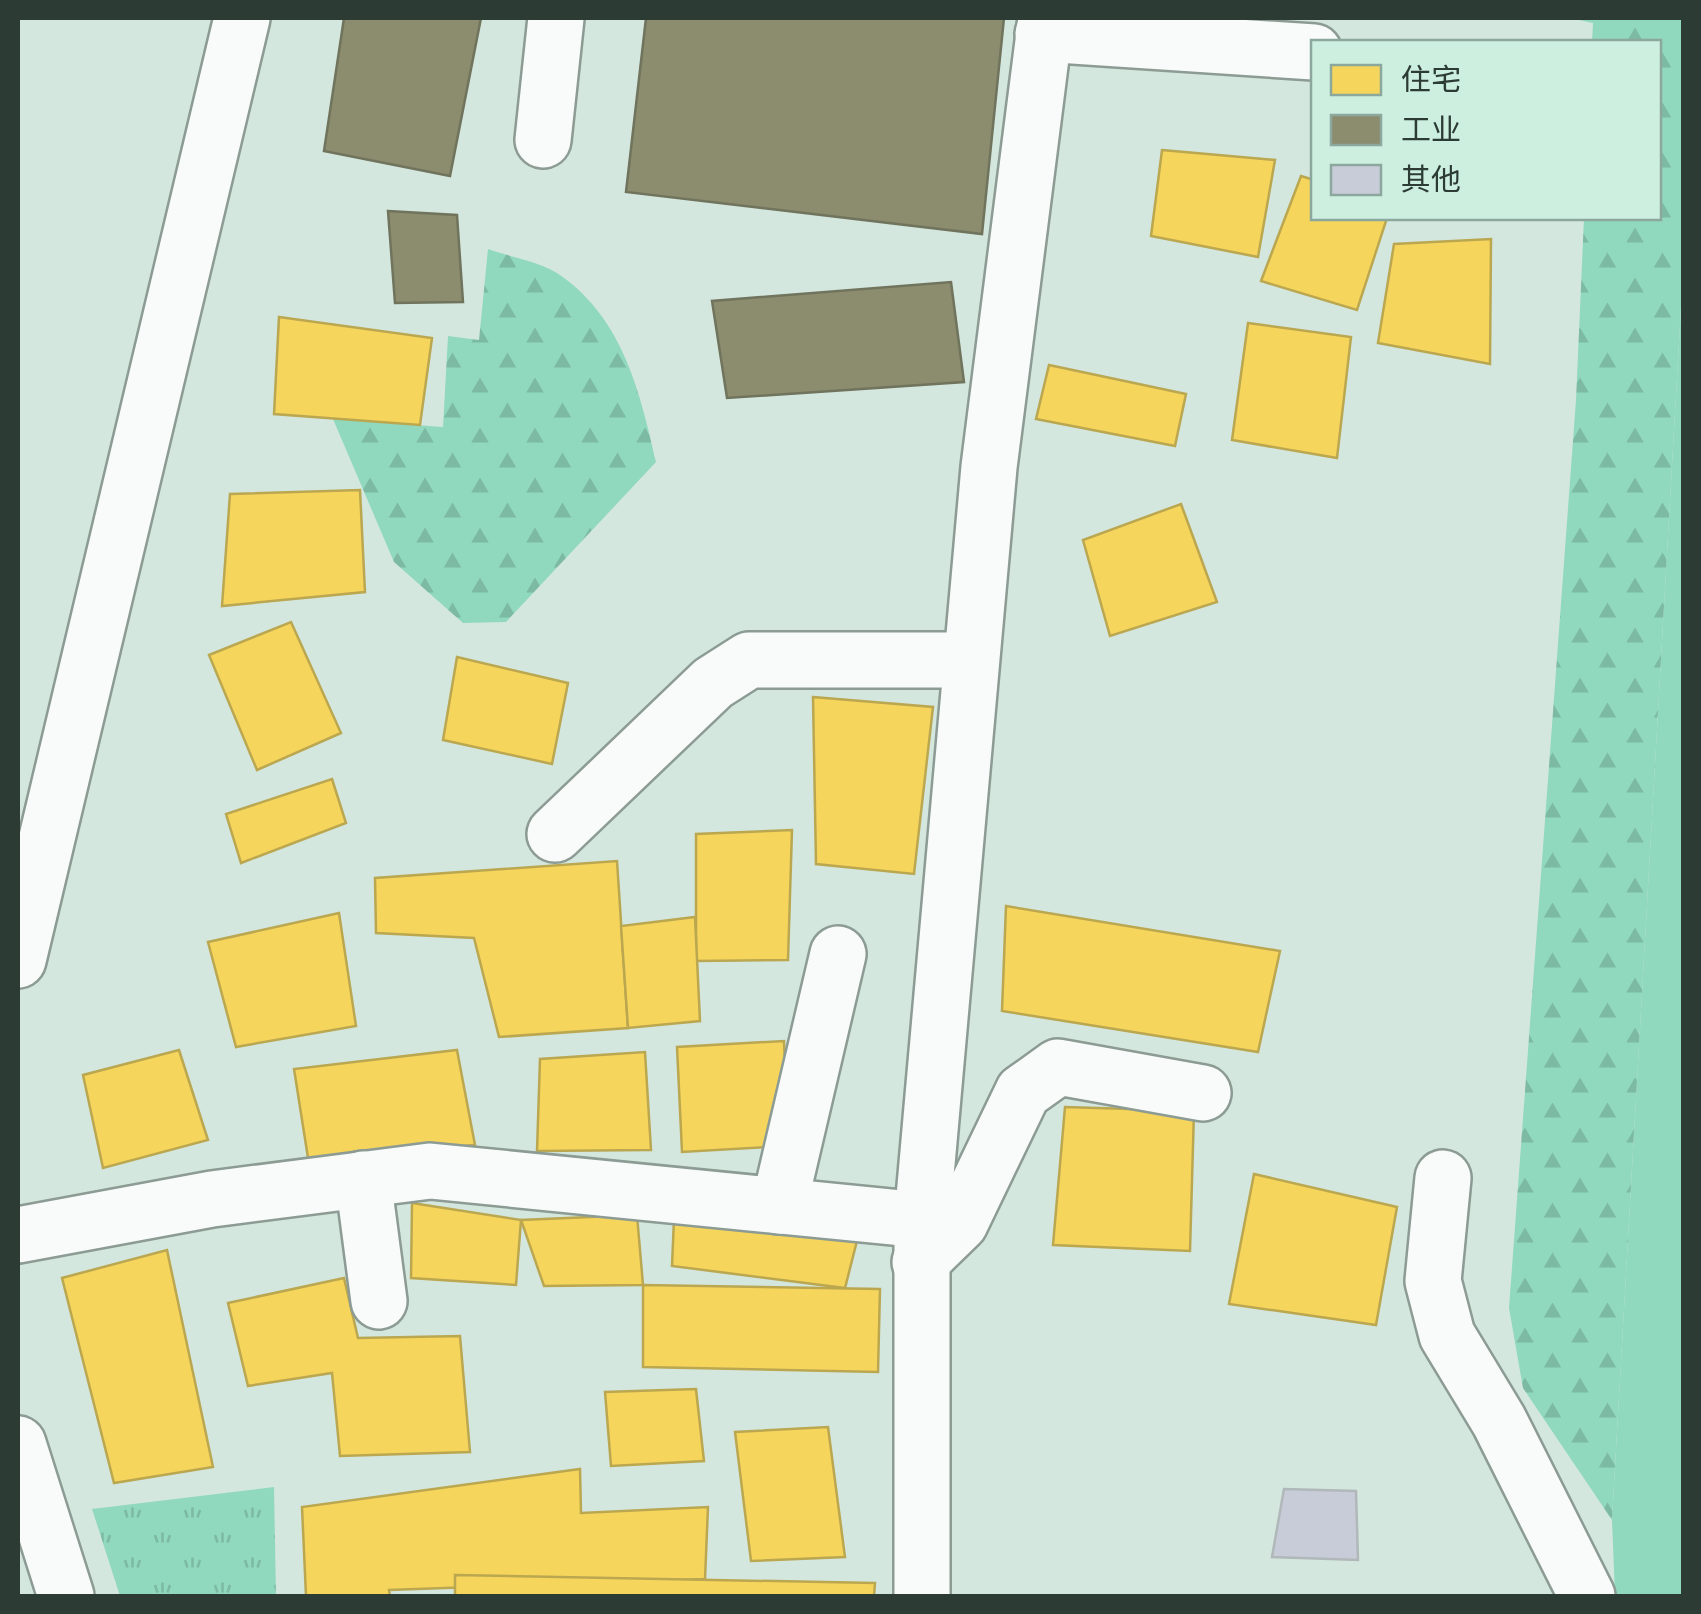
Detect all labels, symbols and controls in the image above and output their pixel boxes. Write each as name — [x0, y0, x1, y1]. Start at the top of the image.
legend — [1311, 40, 1661, 220]
text: 住宅 — [1401, 63, 1461, 99]
text: 工业 — [1401, 113, 1461, 149]
text: 其他 — [1401, 163, 1461, 199]

